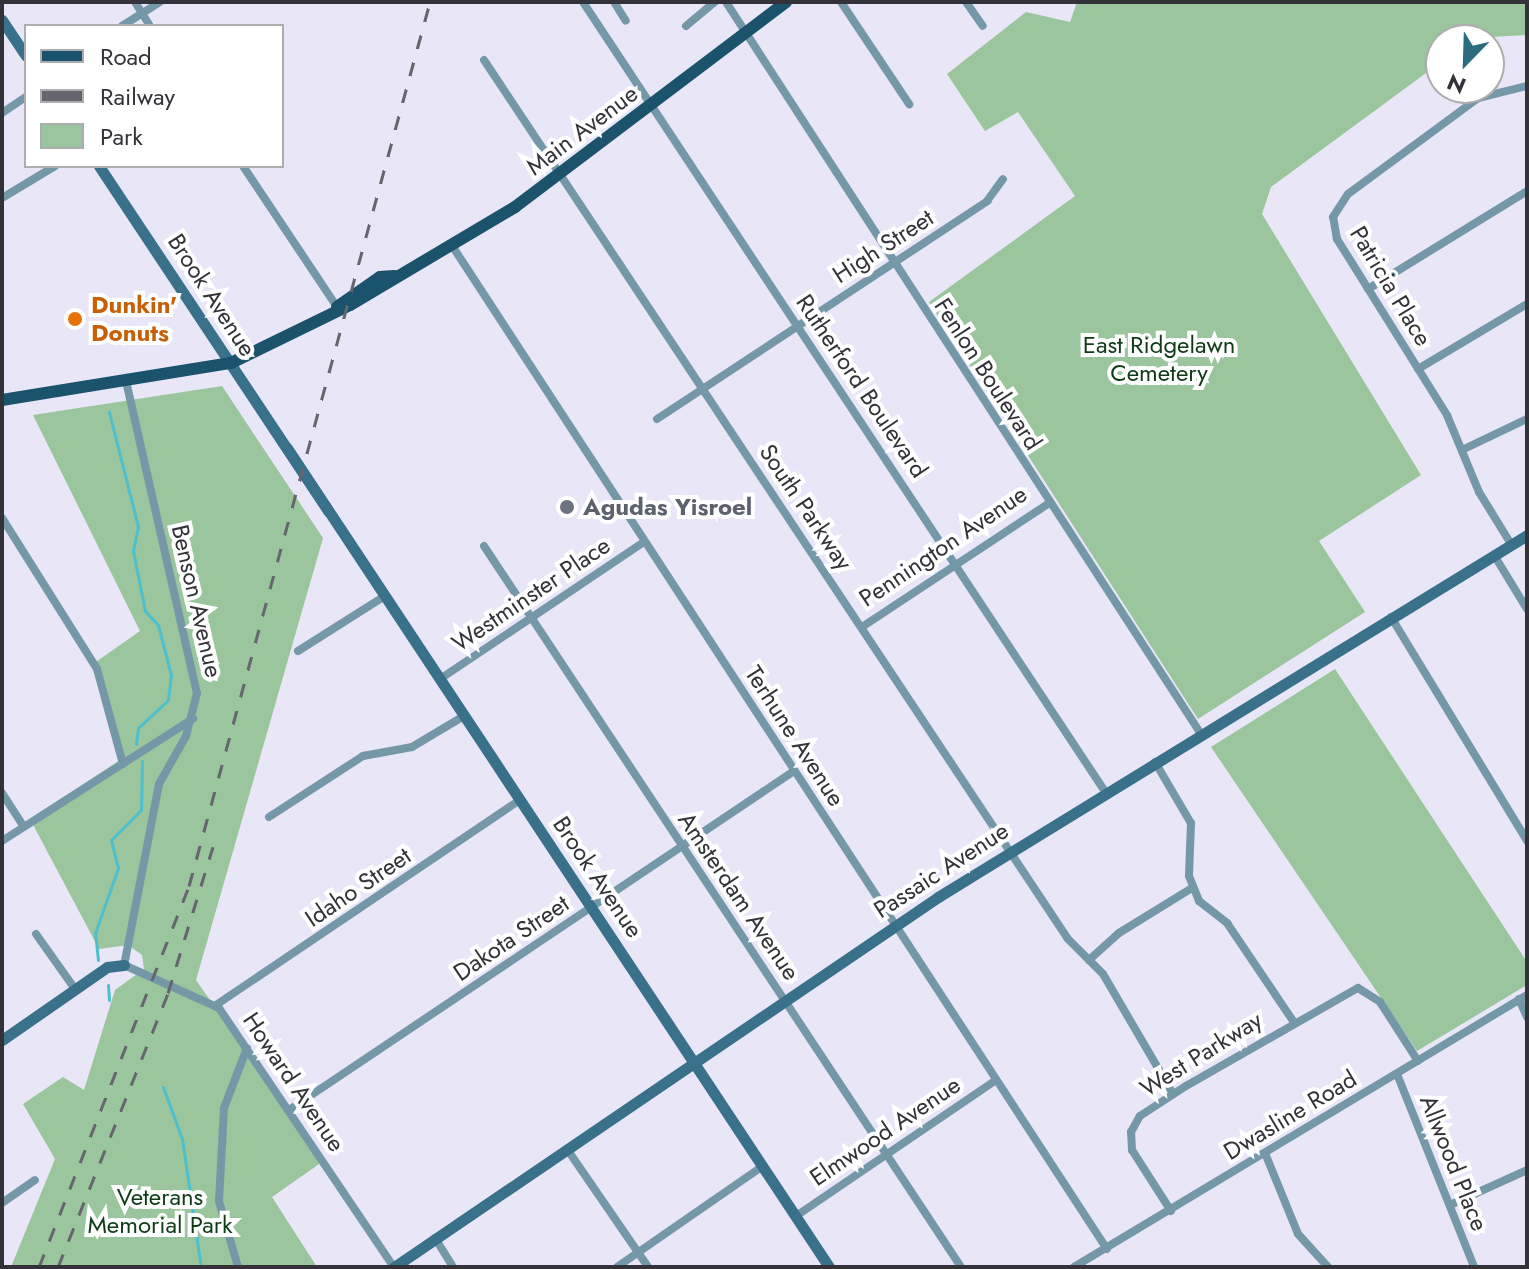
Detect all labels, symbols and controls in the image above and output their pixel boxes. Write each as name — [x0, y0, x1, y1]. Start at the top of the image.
legend — [24, 24, 284, 168]
north arrow — [1425, 24, 1505, 104]
text: Road — [100, 39, 152, 74]
text: N — [1442, 66, 1471, 102]
text: Railway — [100, 79, 175, 114]
street label: Main Avenue — [521, 79, 643, 181]
text: Park — [100, 119, 143, 154]
street label: High Street — [827, 203, 939, 289]
street label: Patricia Place — [1344, 221, 1438, 351]
street label: Brook Avenue — [162, 228, 262, 362]
street label: Rutherford Boulevard — [790, 289, 934, 483]
place label: Dunkin' Donuts — [91, 291, 177, 347]
street label: Fenlon Boulevard — [928, 293, 1048, 455]
marker: Dunkin' Donuts — [66, 310, 84, 328]
park label: East Ridgelawn Cemetery — [1083, 331, 1235, 387]
street label: South Parkway — [753, 438, 859, 576]
street label: Pennington Avenue — [854, 479, 1032, 613]
place label: Agudas Yisroel — [583, 493, 752, 521]
marker: Agudas Yisroel — [558, 498, 576, 516]
street label: Benson Avenue — [165, 522, 229, 680]
street label: Westminster Place — [446, 530, 616, 658]
street label: Terhune Avenue — [739, 660, 851, 812]
street label: Amsterdam Avenue — [672, 806, 806, 986]
street label: Brook Avenue — [547, 811, 649, 943]
street label: Passaic Avenue — [868, 816, 1014, 924]
street label: Idaho Street — [300, 841, 416, 933]
street label: Dakota Street — [448, 889, 574, 987]
street label: West Parkway — [1135, 1005, 1267, 1103]
street label: Howard Avenue — [237, 1007, 351, 1157]
street label: Dwasline Road — [1218, 1064, 1362, 1166]
street label: Elmwood Avenue — [804, 1070, 966, 1192]
street label: Allwood Place — [1414, 1091, 1494, 1235]
park label: Veterans Memorial Park — [87, 1183, 233, 1239]

